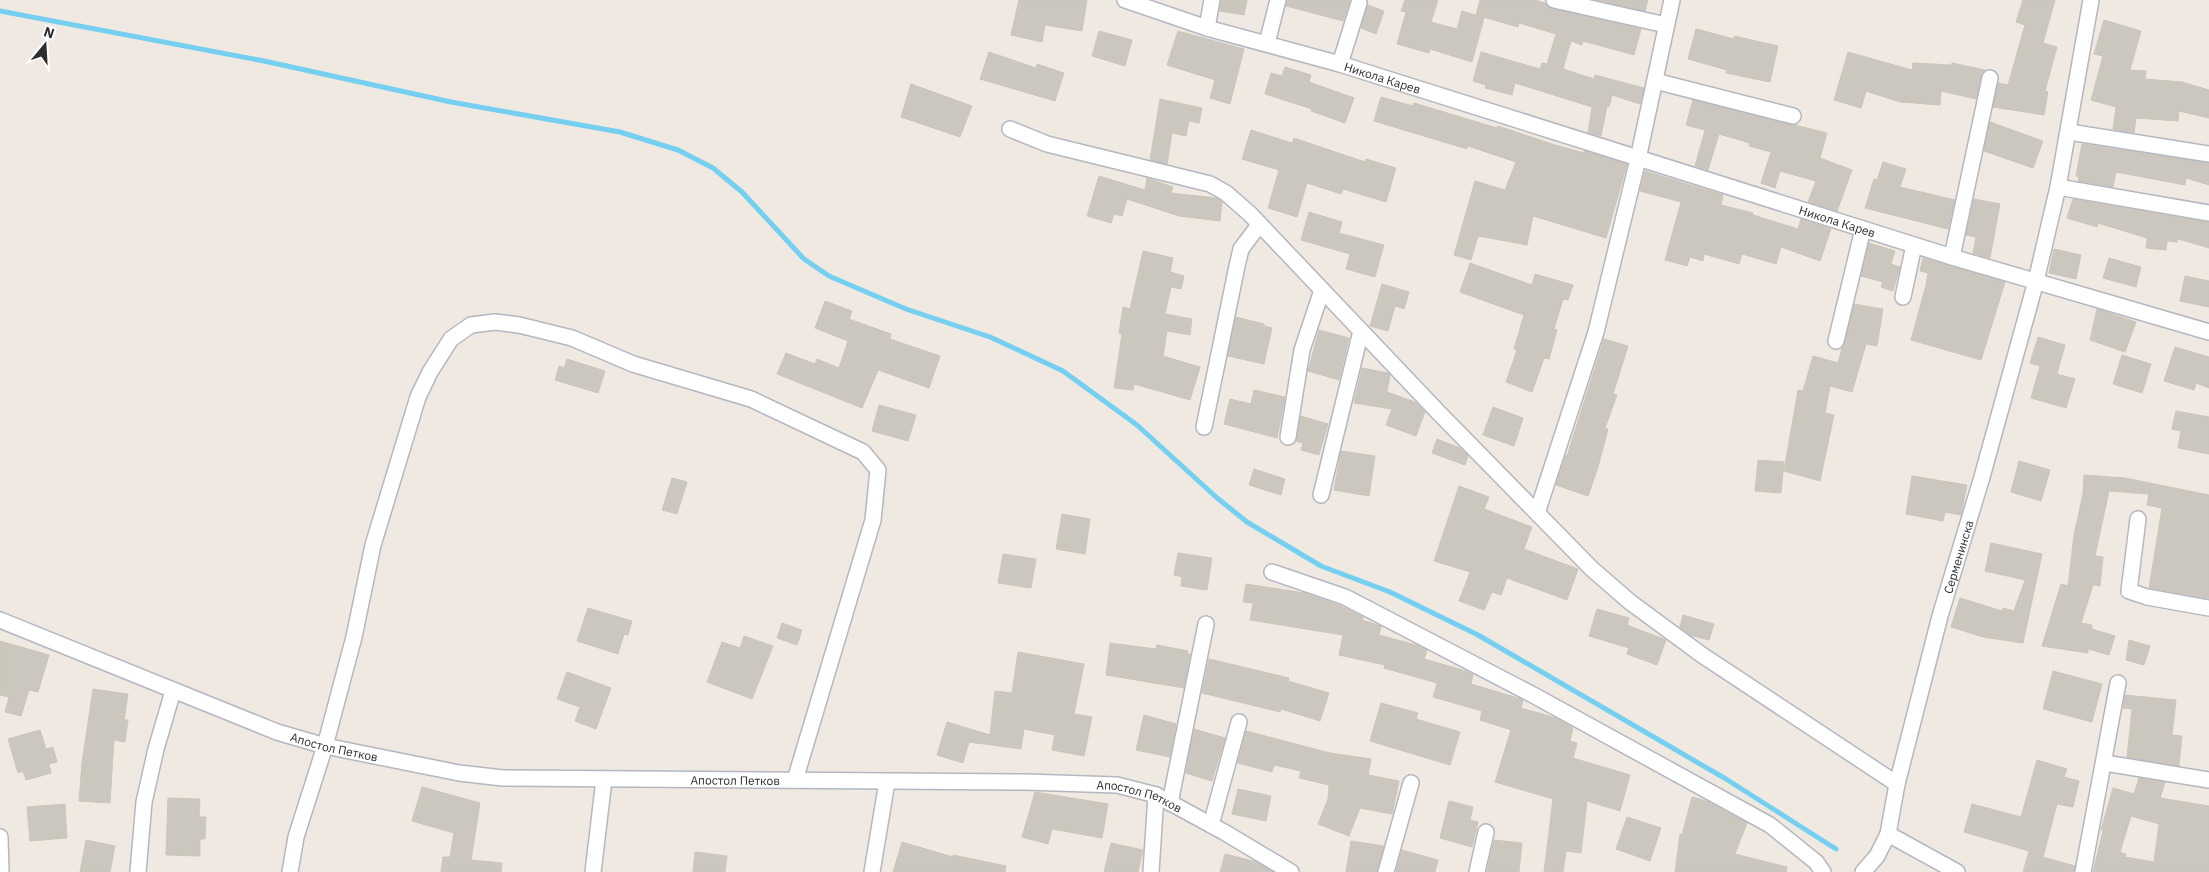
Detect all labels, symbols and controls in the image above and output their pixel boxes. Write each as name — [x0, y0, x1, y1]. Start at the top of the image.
north arrow — [20, 20, 70, 70]
text: N — [41, 23, 57, 43]
street label: Никола Карев — [1342, 58, 1423, 96]
street label: Никола Карев — [1797, 202, 1877, 240]
street label: Серменинска — [1940, 518, 1976, 595]
street label: Апостол Петков — [289, 729, 379, 764]
street label: Апостол Петков — [690, 772, 780, 788]
street label: Апостол Петков — [1096, 777, 1185, 815]

